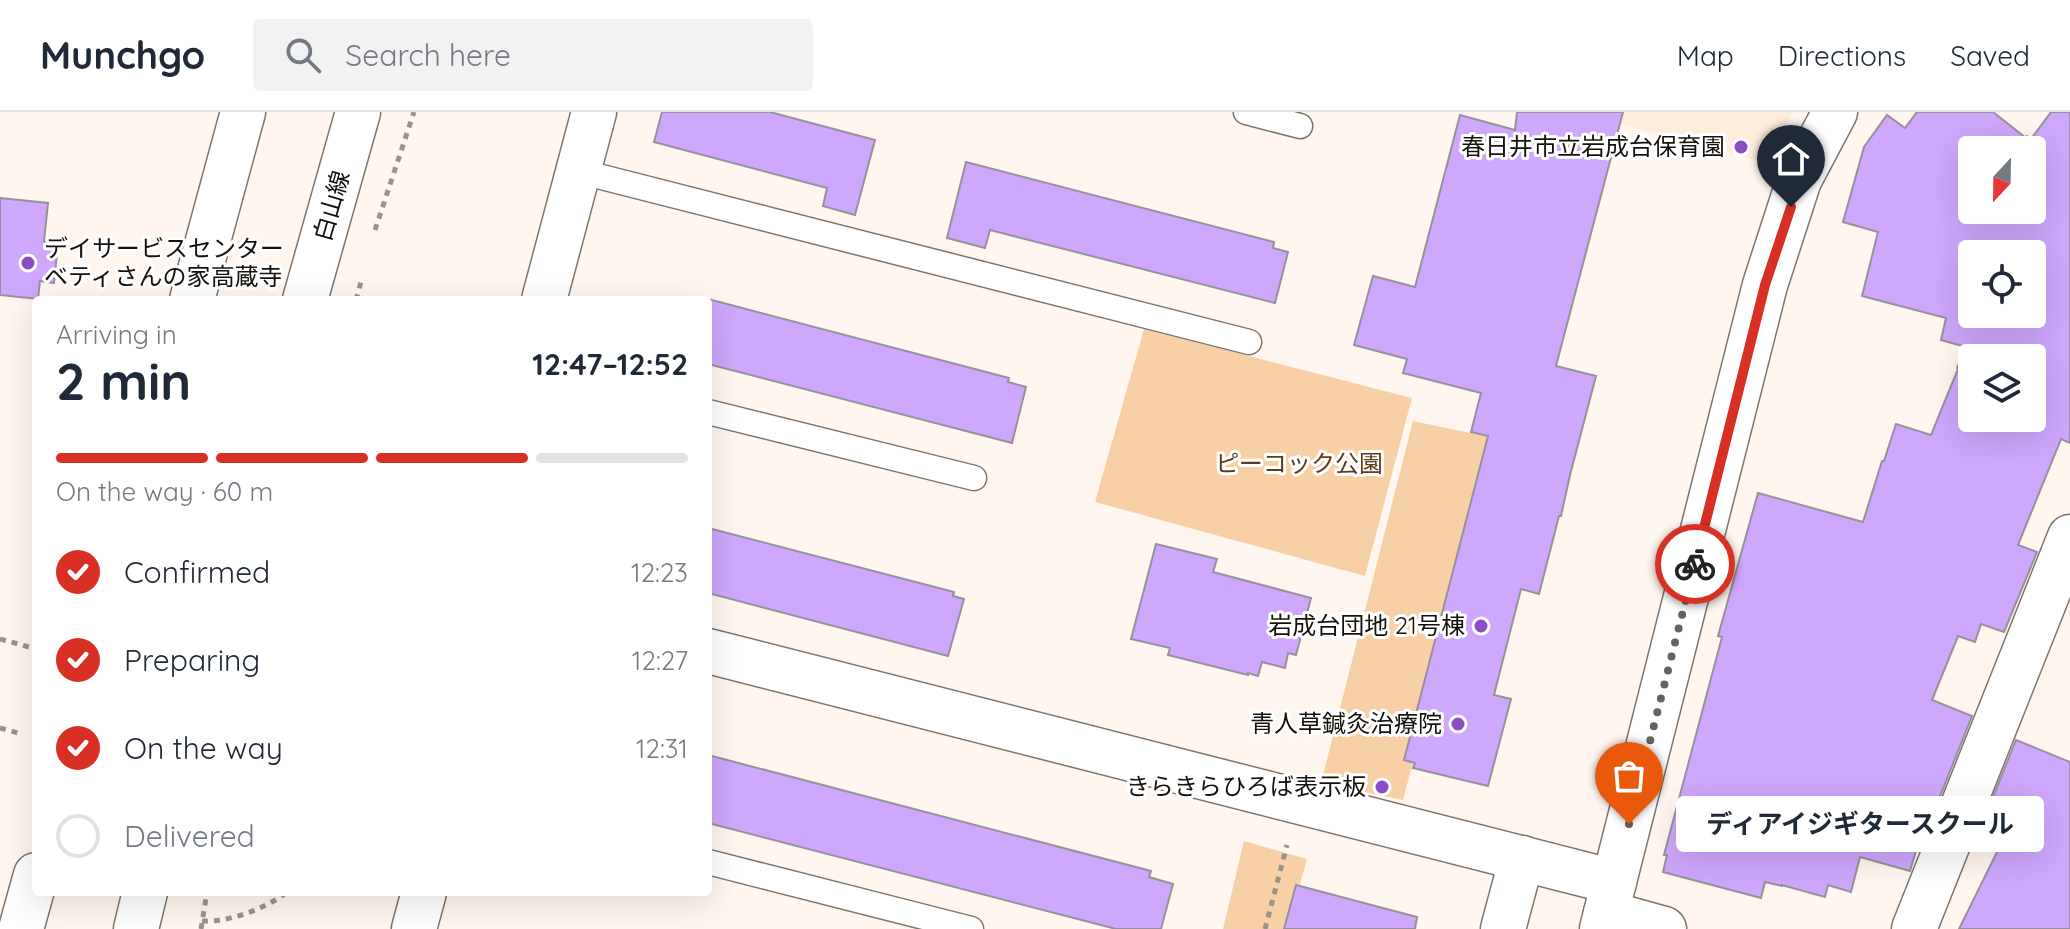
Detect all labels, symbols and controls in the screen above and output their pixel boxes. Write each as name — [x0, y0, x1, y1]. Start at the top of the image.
search box — [253, 19, 813, 91]
text: Munchgo — [40, 31, 205, 79]
icon: search — [281, 33, 325, 77]
text: Search here — [345, 36, 511, 74]
text: Map — [1677, 38, 1734, 73]
text: Directions — [1778, 38, 1906, 73]
text: Saved — [1950, 38, 2030, 73]
pin — [1757, 125, 1825, 207]
place label: 春日井市立岩成台保育園 — [1461, 131, 1725, 161]
north arrow — [1958, 136, 2046, 224]
map controls — [1958, 136, 2046, 432]
icon: home — [1769, 137, 1813, 181]
marker: 春日井市立岩成台保育園 — [1732, 138, 1750, 156]
street label: 白山線 — [307, 167, 355, 244]
place label: デイサービスセンター ベティさんの家高蔵寺 — [44, 233, 284, 291]
button: locate — [1958, 240, 2046, 328]
marker: デイサービスセンター ベティさんの家高蔵寺 — [19, 254, 37, 272]
text: Arriving in — [56, 318, 177, 351]
button: layers — [1958, 344, 2046, 432]
text: 12:47–12:52 — [532, 345, 688, 383]
text: 2 min — [56, 348, 191, 413]
park label: ピーコック公園 — [1215, 448, 1383, 478]
text: On the way · 60 m — [56, 475, 273, 508]
courier — [1655, 524, 1735, 604]
icon: bike — [1673, 542, 1717, 586]
icon: check — [56, 550, 100, 594]
text: Confirmed — [124, 553, 270, 591]
text: 12:23 — [631, 556, 688, 589]
place label: 岩成台団地 21号棟 — [1268, 610, 1465, 640]
marker: 岩成台団地 21号棟 — [1472, 617, 1490, 635]
icon: check — [56, 638, 100, 682]
text: Preparing — [124, 641, 260, 679]
text: 12:27 — [632, 644, 688, 677]
place label: 青人草鍼灸治療院 — [1250, 708, 1442, 738]
marker: 青人草鍼灸治療院 — [1449, 715, 1467, 733]
icon: check — [56, 726, 100, 770]
text: On the way — [124, 729, 283, 767]
text: 12:31 — [636, 732, 688, 765]
pin — [1595, 742, 1663, 824]
icon: bag — [1607, 754, 1651, 798]
place label: きらきらひろば表示板 — [1126, 771, 1366, 801]
marker: きらきらひろば表示板 — [1373, 778, 1391, 796]
callout: ディアイジギタースクール — [1677, 796, 2045, 852]
text: ディアイジギタースクール — [1706, 807, 2014, 840]
text: Delivered — [124, 817, 255, 855]

